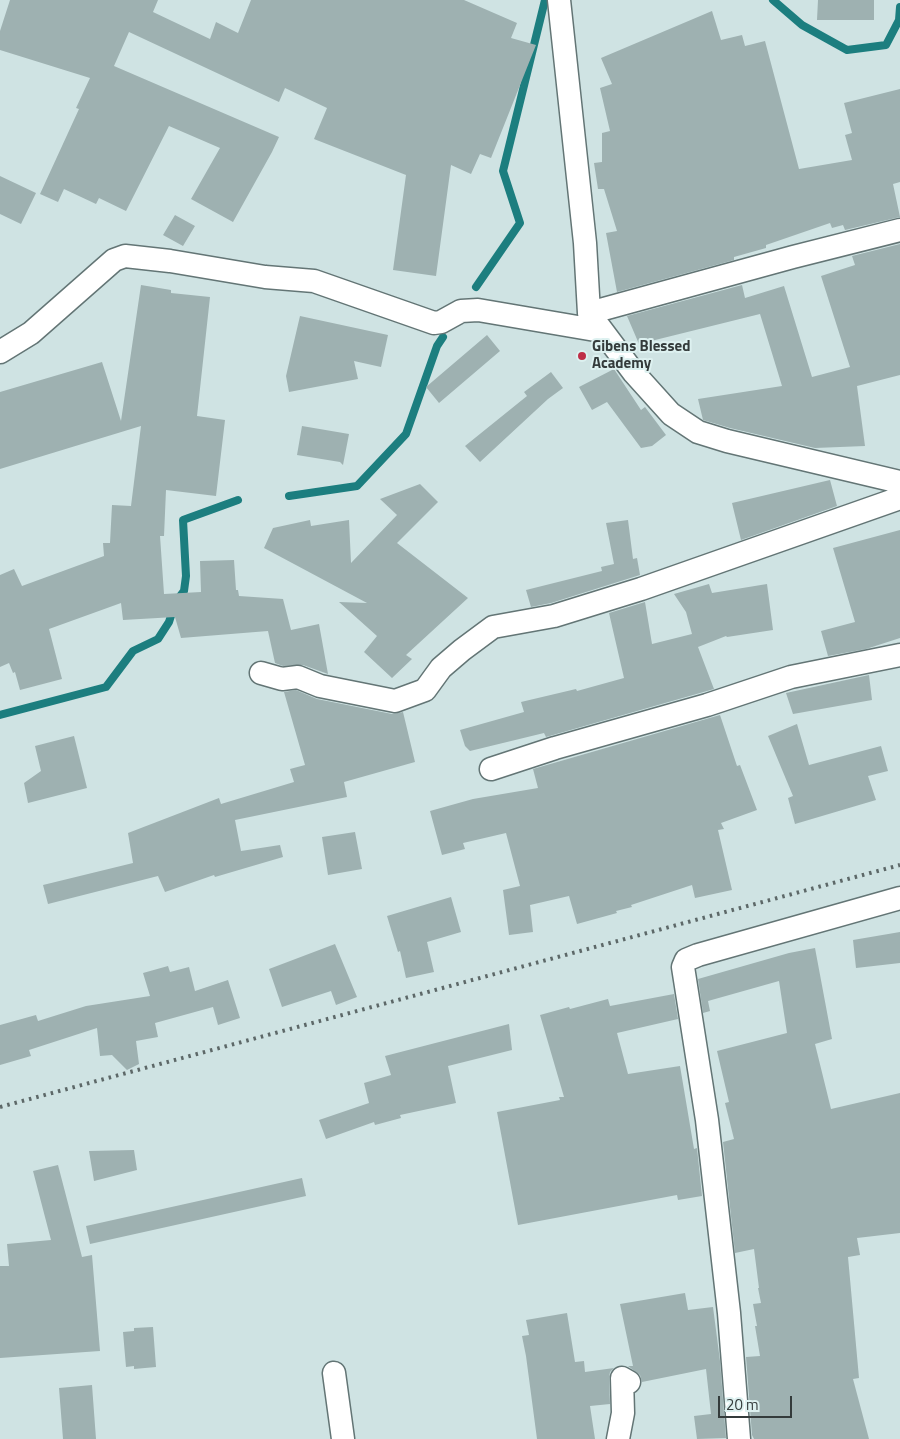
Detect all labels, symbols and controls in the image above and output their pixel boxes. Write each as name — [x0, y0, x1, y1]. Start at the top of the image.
place label: Gibens Blessed Academy — [592, 338, 690, 373]
marker: Gibens Blessed Academy — [576, 350, 588, 362]
scale bar — [720, 1386, 794, 1418]
text: 20 m — [726, 1393, 759, 1416]

